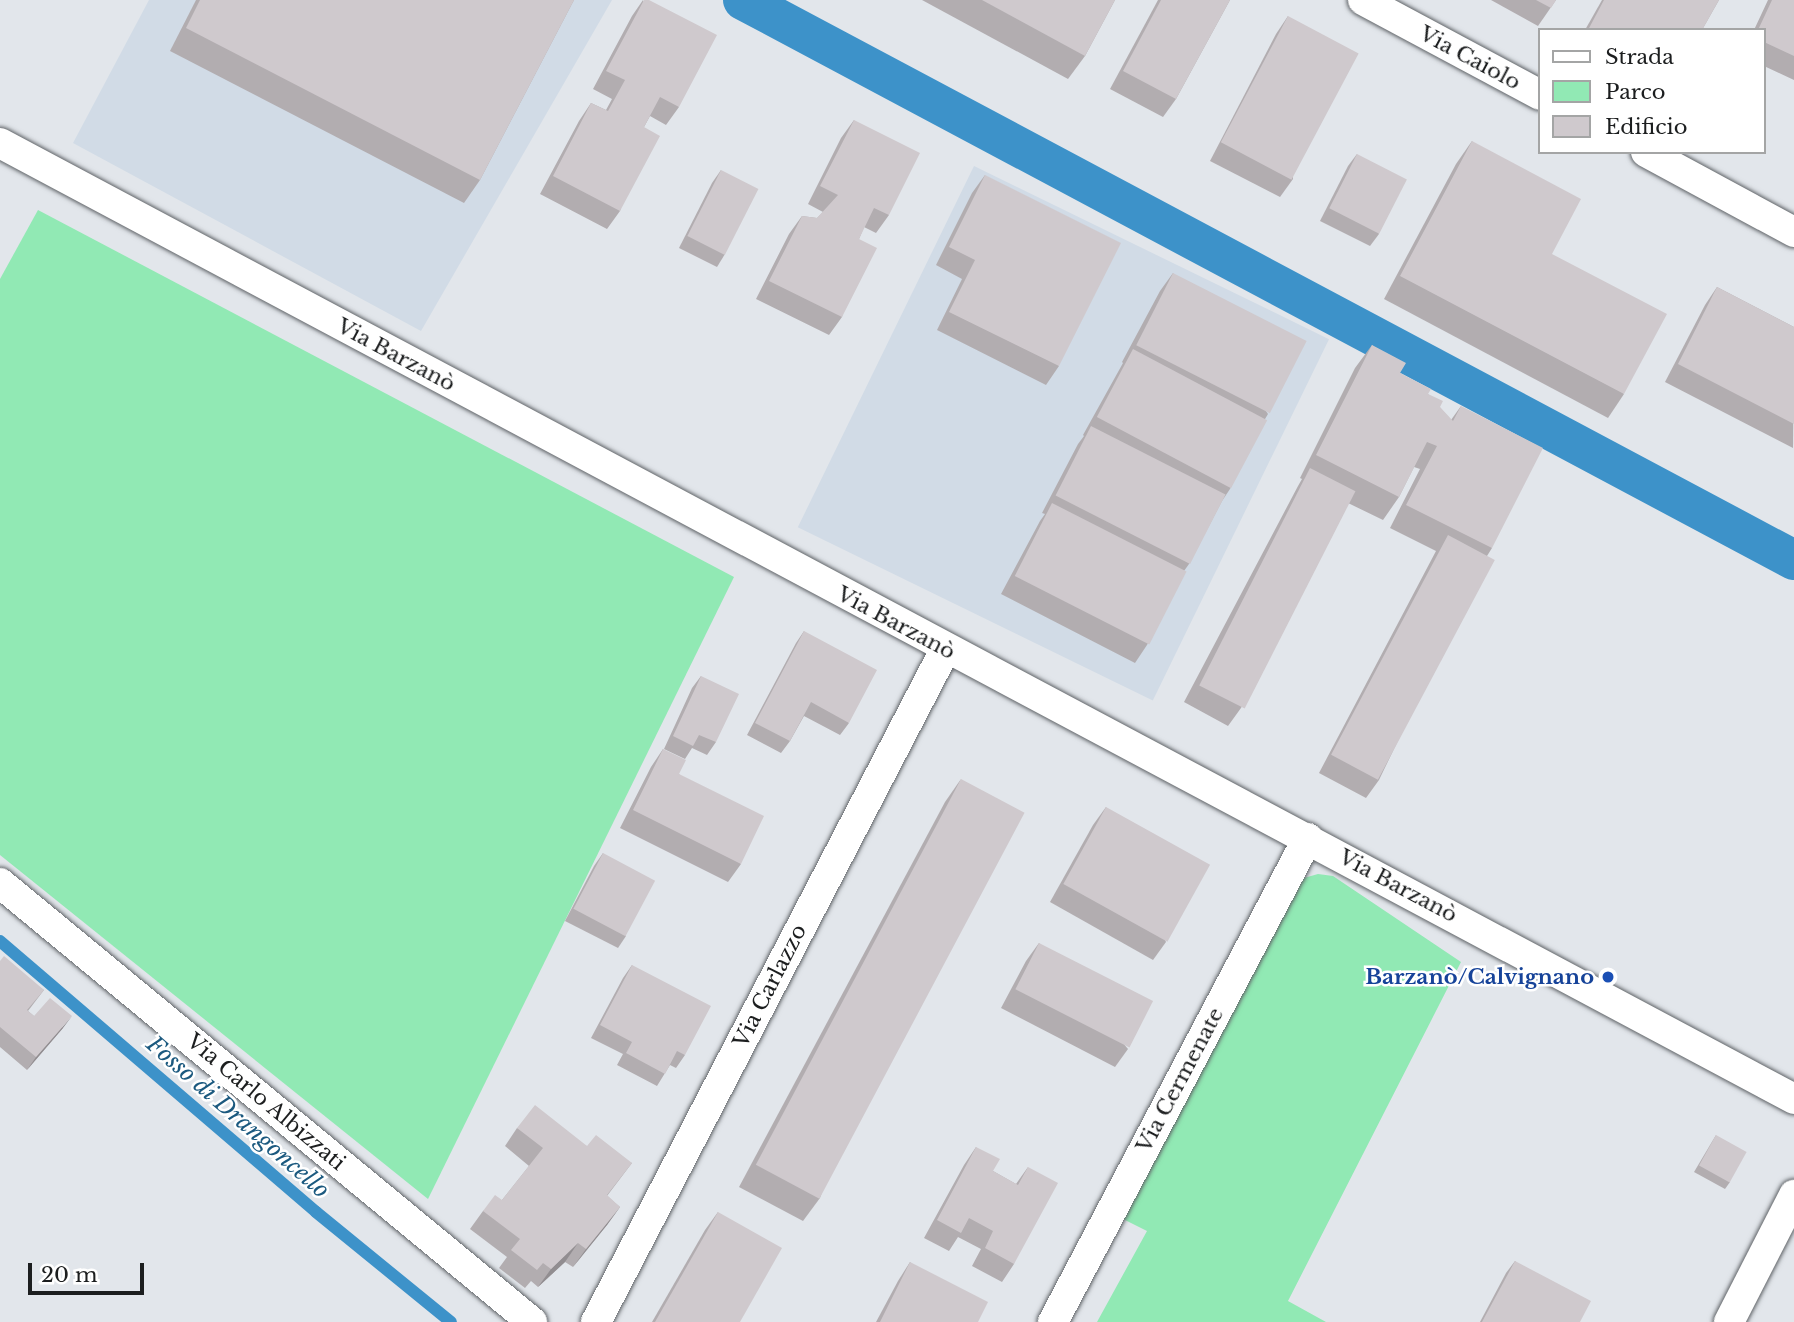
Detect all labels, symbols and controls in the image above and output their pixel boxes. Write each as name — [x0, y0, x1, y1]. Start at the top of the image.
street label: Via Caiolo — [1415, 21, 1525, 95]
legend — [1538, 28, 1766, 154]
text: Strada — [1605, 44, 1674, 70]
text: Parco — [1605, 79, 1666, 105]
text: Edificio — [1605, 114, 1687, 140]
street label: Via Barzanò — [333, 313, 459, 397]
street label: Via Barzanò — [833, 581, 959, 665]
street label: Via Barzanò — [1335, 844, 1461, 928]
street label: Via Carlazzo — [728, 920, 812, 1052]
place label: Barzanò/Calvignano — [1365, 964, 1594, 990]
marker: Barzanò/Calvignano — [1600, 969, 1616, 985]
street label: Via Cermenate — [1131, 1003, 1229, 1157]
street label: Via Carlo Albizzati — [181, 1028, 351, 1176]
water label: Fosso di Drangoncello — [141, 1030, 335, 1204]
scale bar — [32, 1248, 147, 1292]
text: 20 m — [41, 1262, 98, 1288]

